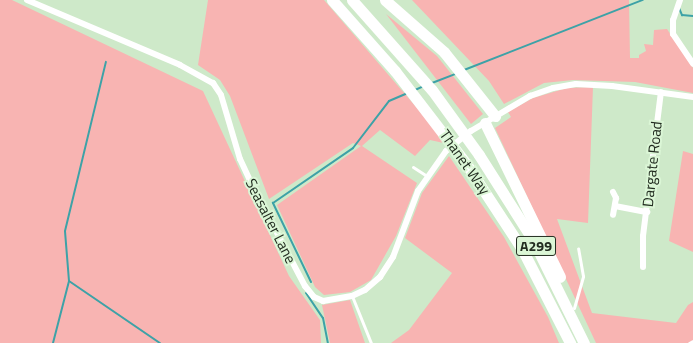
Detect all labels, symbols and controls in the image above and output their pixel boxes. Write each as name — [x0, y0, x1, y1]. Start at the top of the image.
street label: Dargate Road — [639, 120, 665, 208]
street label: Thanet Way — [436, 126, 494, 198]
street label: Seasalter Lane — [242, 176, 300, 266]
road number: A299 — [516, 234, 556, 258]

